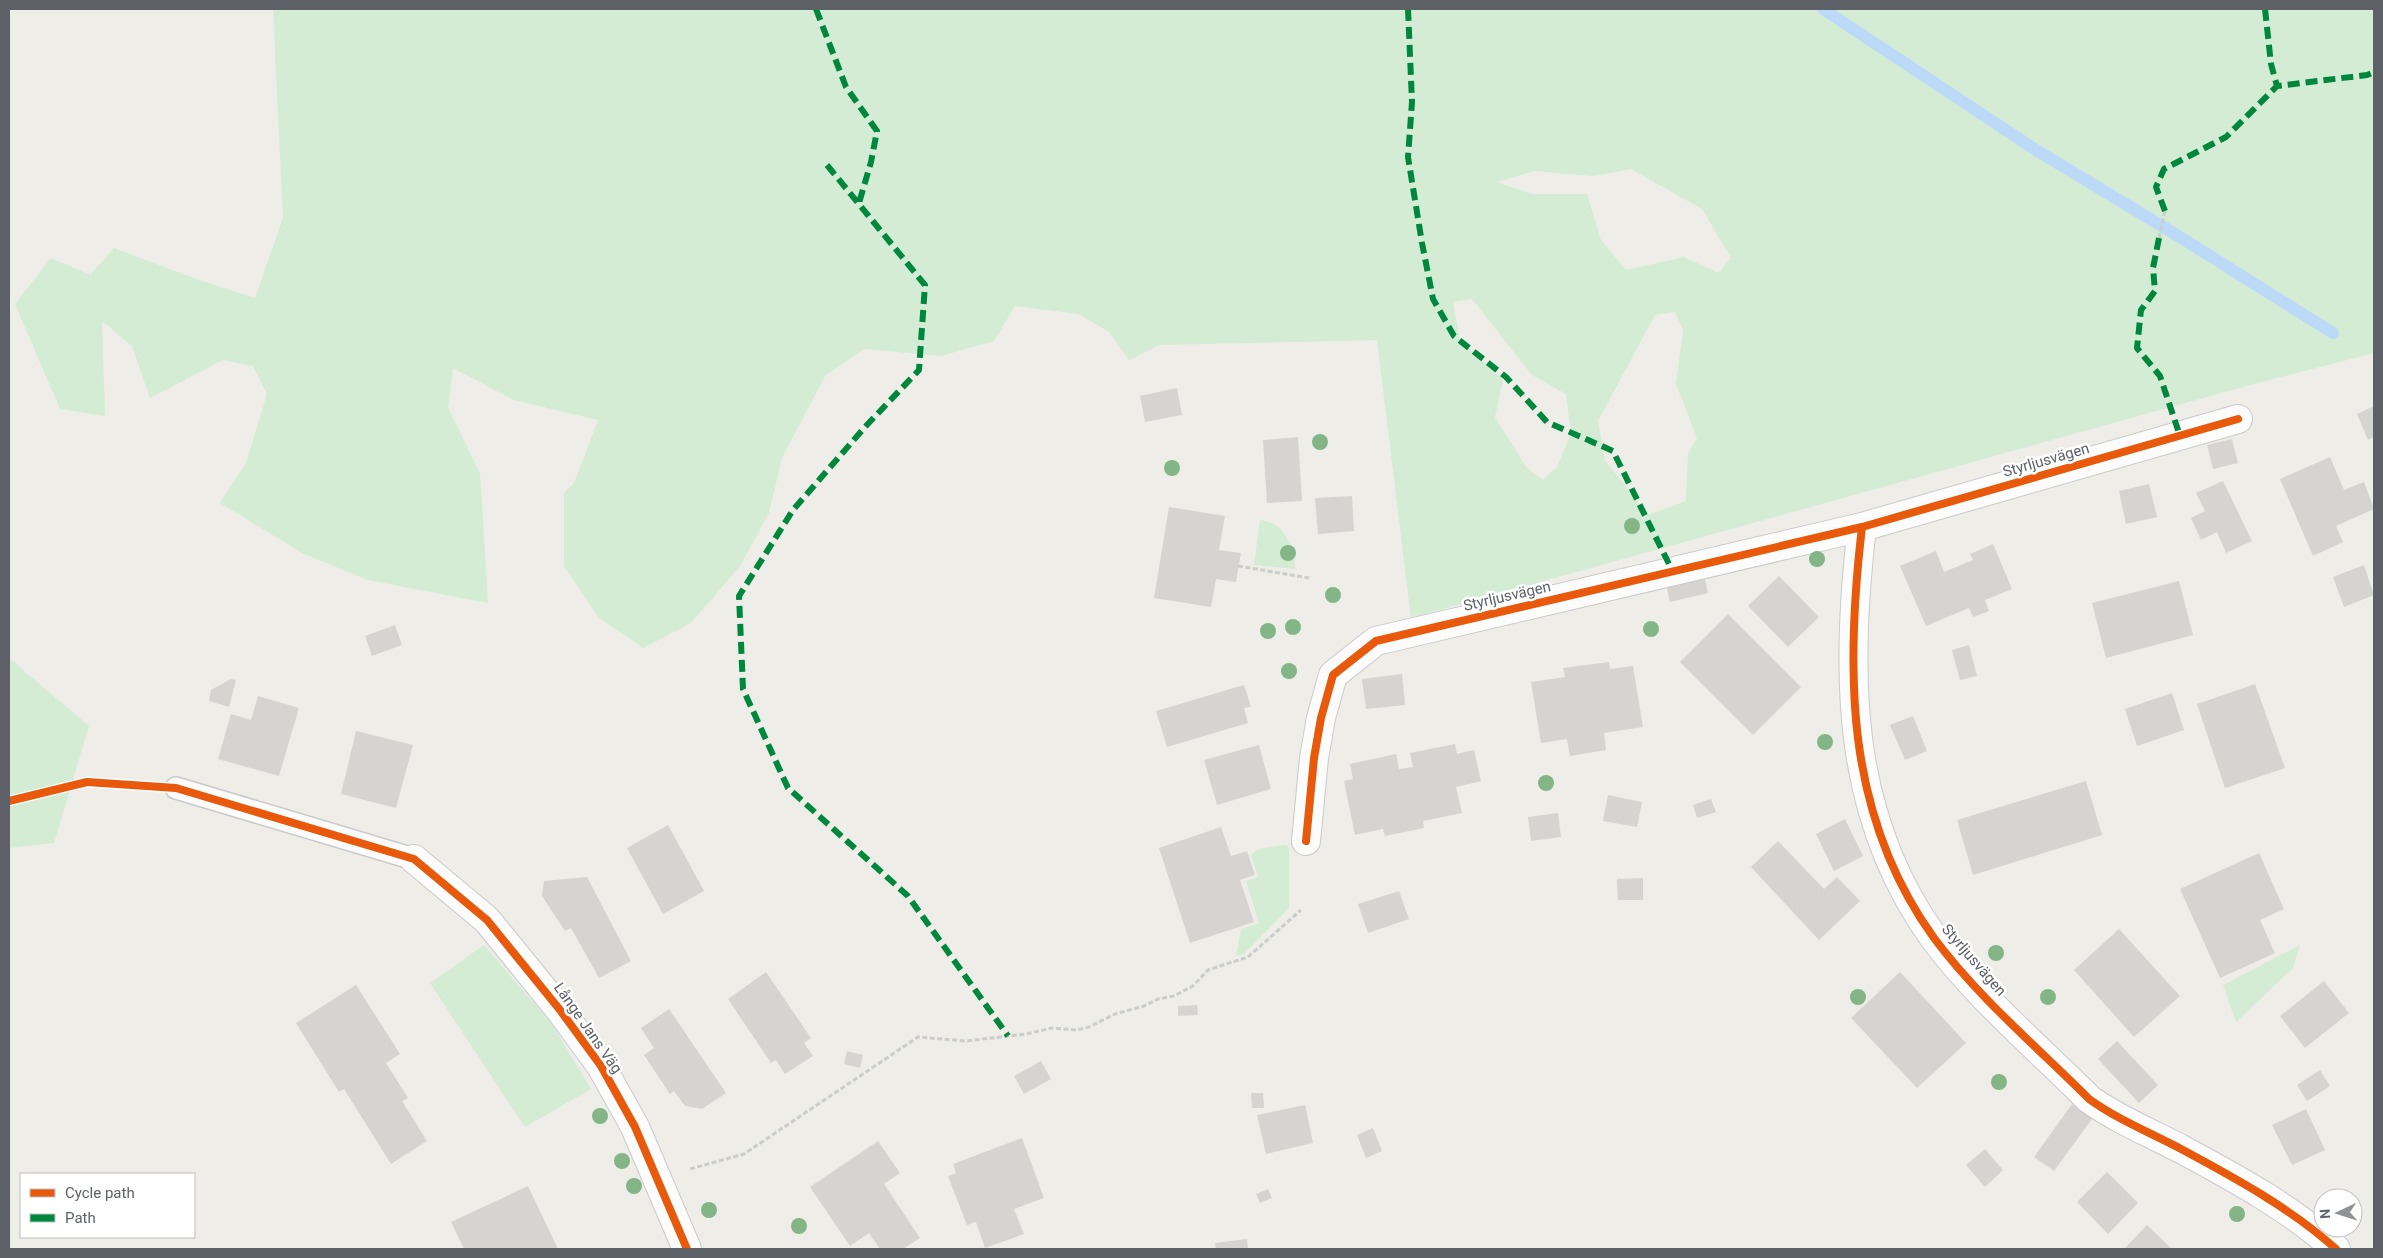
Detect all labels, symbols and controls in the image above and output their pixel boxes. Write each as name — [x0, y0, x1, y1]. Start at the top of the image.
street label: Styrljusvägen — [2001, 439, 2091, 481]
street label: Styrljusvägen — [1462, 577, 1552, 615]
street label: Styrljusvägen — [1938, 920, 2010, 1000]
street label: Långe Jans Väg — [550, 979, 626, 1077]
legend — [20, 1173, 195, 1238]
text: Cycle path — [65, 1184, 135, 1202]
north arrow — [2313, 1188, 2363, 1238]
text: N — [2317, 1208, 2333, 1219]
text: Path — [65, 1209, 96, 1227]

